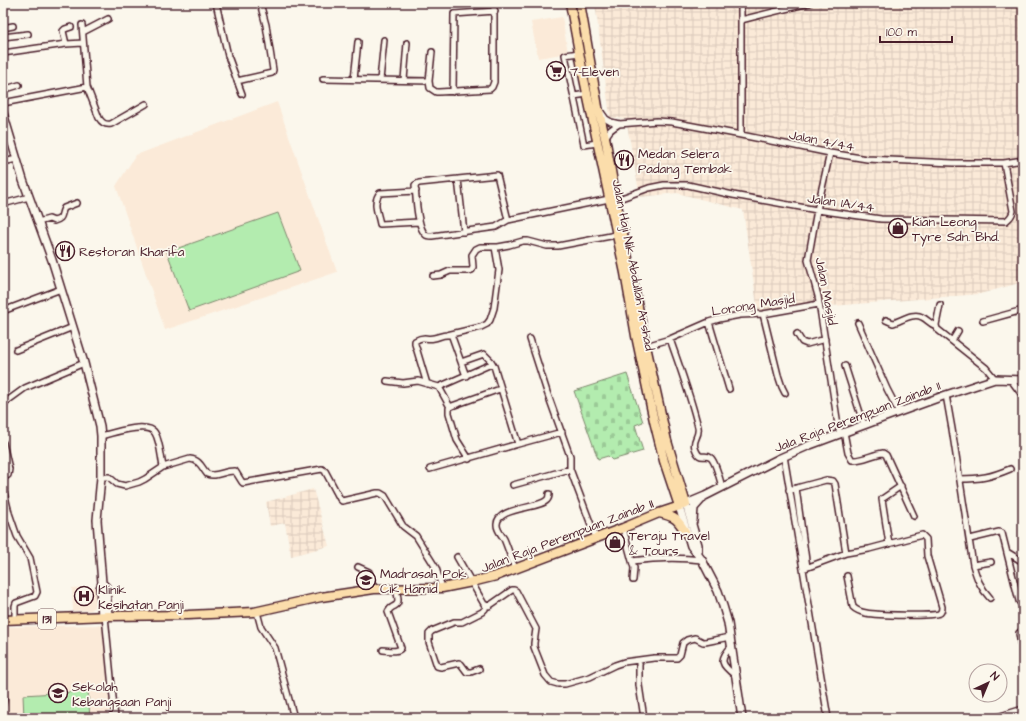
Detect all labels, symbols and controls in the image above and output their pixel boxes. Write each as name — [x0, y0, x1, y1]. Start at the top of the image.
scale bar — [880, 18, 952, 44]
text: 100 m — [886, 24, 917, 41]
supermarket icon: 7-Eleven — [545, 60, 567, 82]
place label: 7-Eleven — [570, 63, 620, 81]
street label: Jalan 4/44 — [788, 126, 856, 156]
place label: Medan Selera Padang Tembak — [638, 145, 732, 179]
restaurant icon: Medan Selera Padang Tembak — [613, 149, 635, 171]
street label: Jalan Haji Nik Abdullah Arshad — [608, 178, 659, 353]
street label: Jalan 1A/44 — [806, 189, 876, 217]
place label: Kian Leong Tyre Sdn. Bhd. — [912, 213, 1000, 247]
shop icon: Kian Leong Tyre Sdn. Bhd. — [887, 217, 909, 239]
restaurant icon: Restoran Kharifa — [54, 240, 76, 262]
place label: Restoran Kharifa — [79, 243, 185, 261]
street label: Jalan Masjid — [811, 256, 841, 327]
street label: Lorong Masjid — [710, 289, 797, 321]
street label: Jala Raja Perempuan Zainab 11 — [772, 377, 943, 457]
street label: Jalan Raja Perempuan Zainab II — [478, 495, 657, 577]
place label: Teraju Travel & Tours — [629, 527, 710, 560]
shop icon: Teraju Travel & Tours — [604, 531, 626, 553]
place label: Madrasah Pok Cik Hamid — [380, 565, 466, 598]
school or university icon: Madrasah Pok Cik Hamid — [355, 569, 377, 591]
place label: Klinik Kesihatan Panji — [98, 581, 184, 614]
hospital icon: Klinik Kesihatan Panji — [73, 585, 95, 607]
road number: 131 — [38, 609, 56, 629]
north arrow — [968, 663, 1008, 703]
text: N — [987, 668, 1002, 684]
place label: Sekolah Kebangsaan Panji — [72, 678, 171, 712]
school or university icon: Sekolah Kebangsaan Panji — [47, 682, 69, 704]

